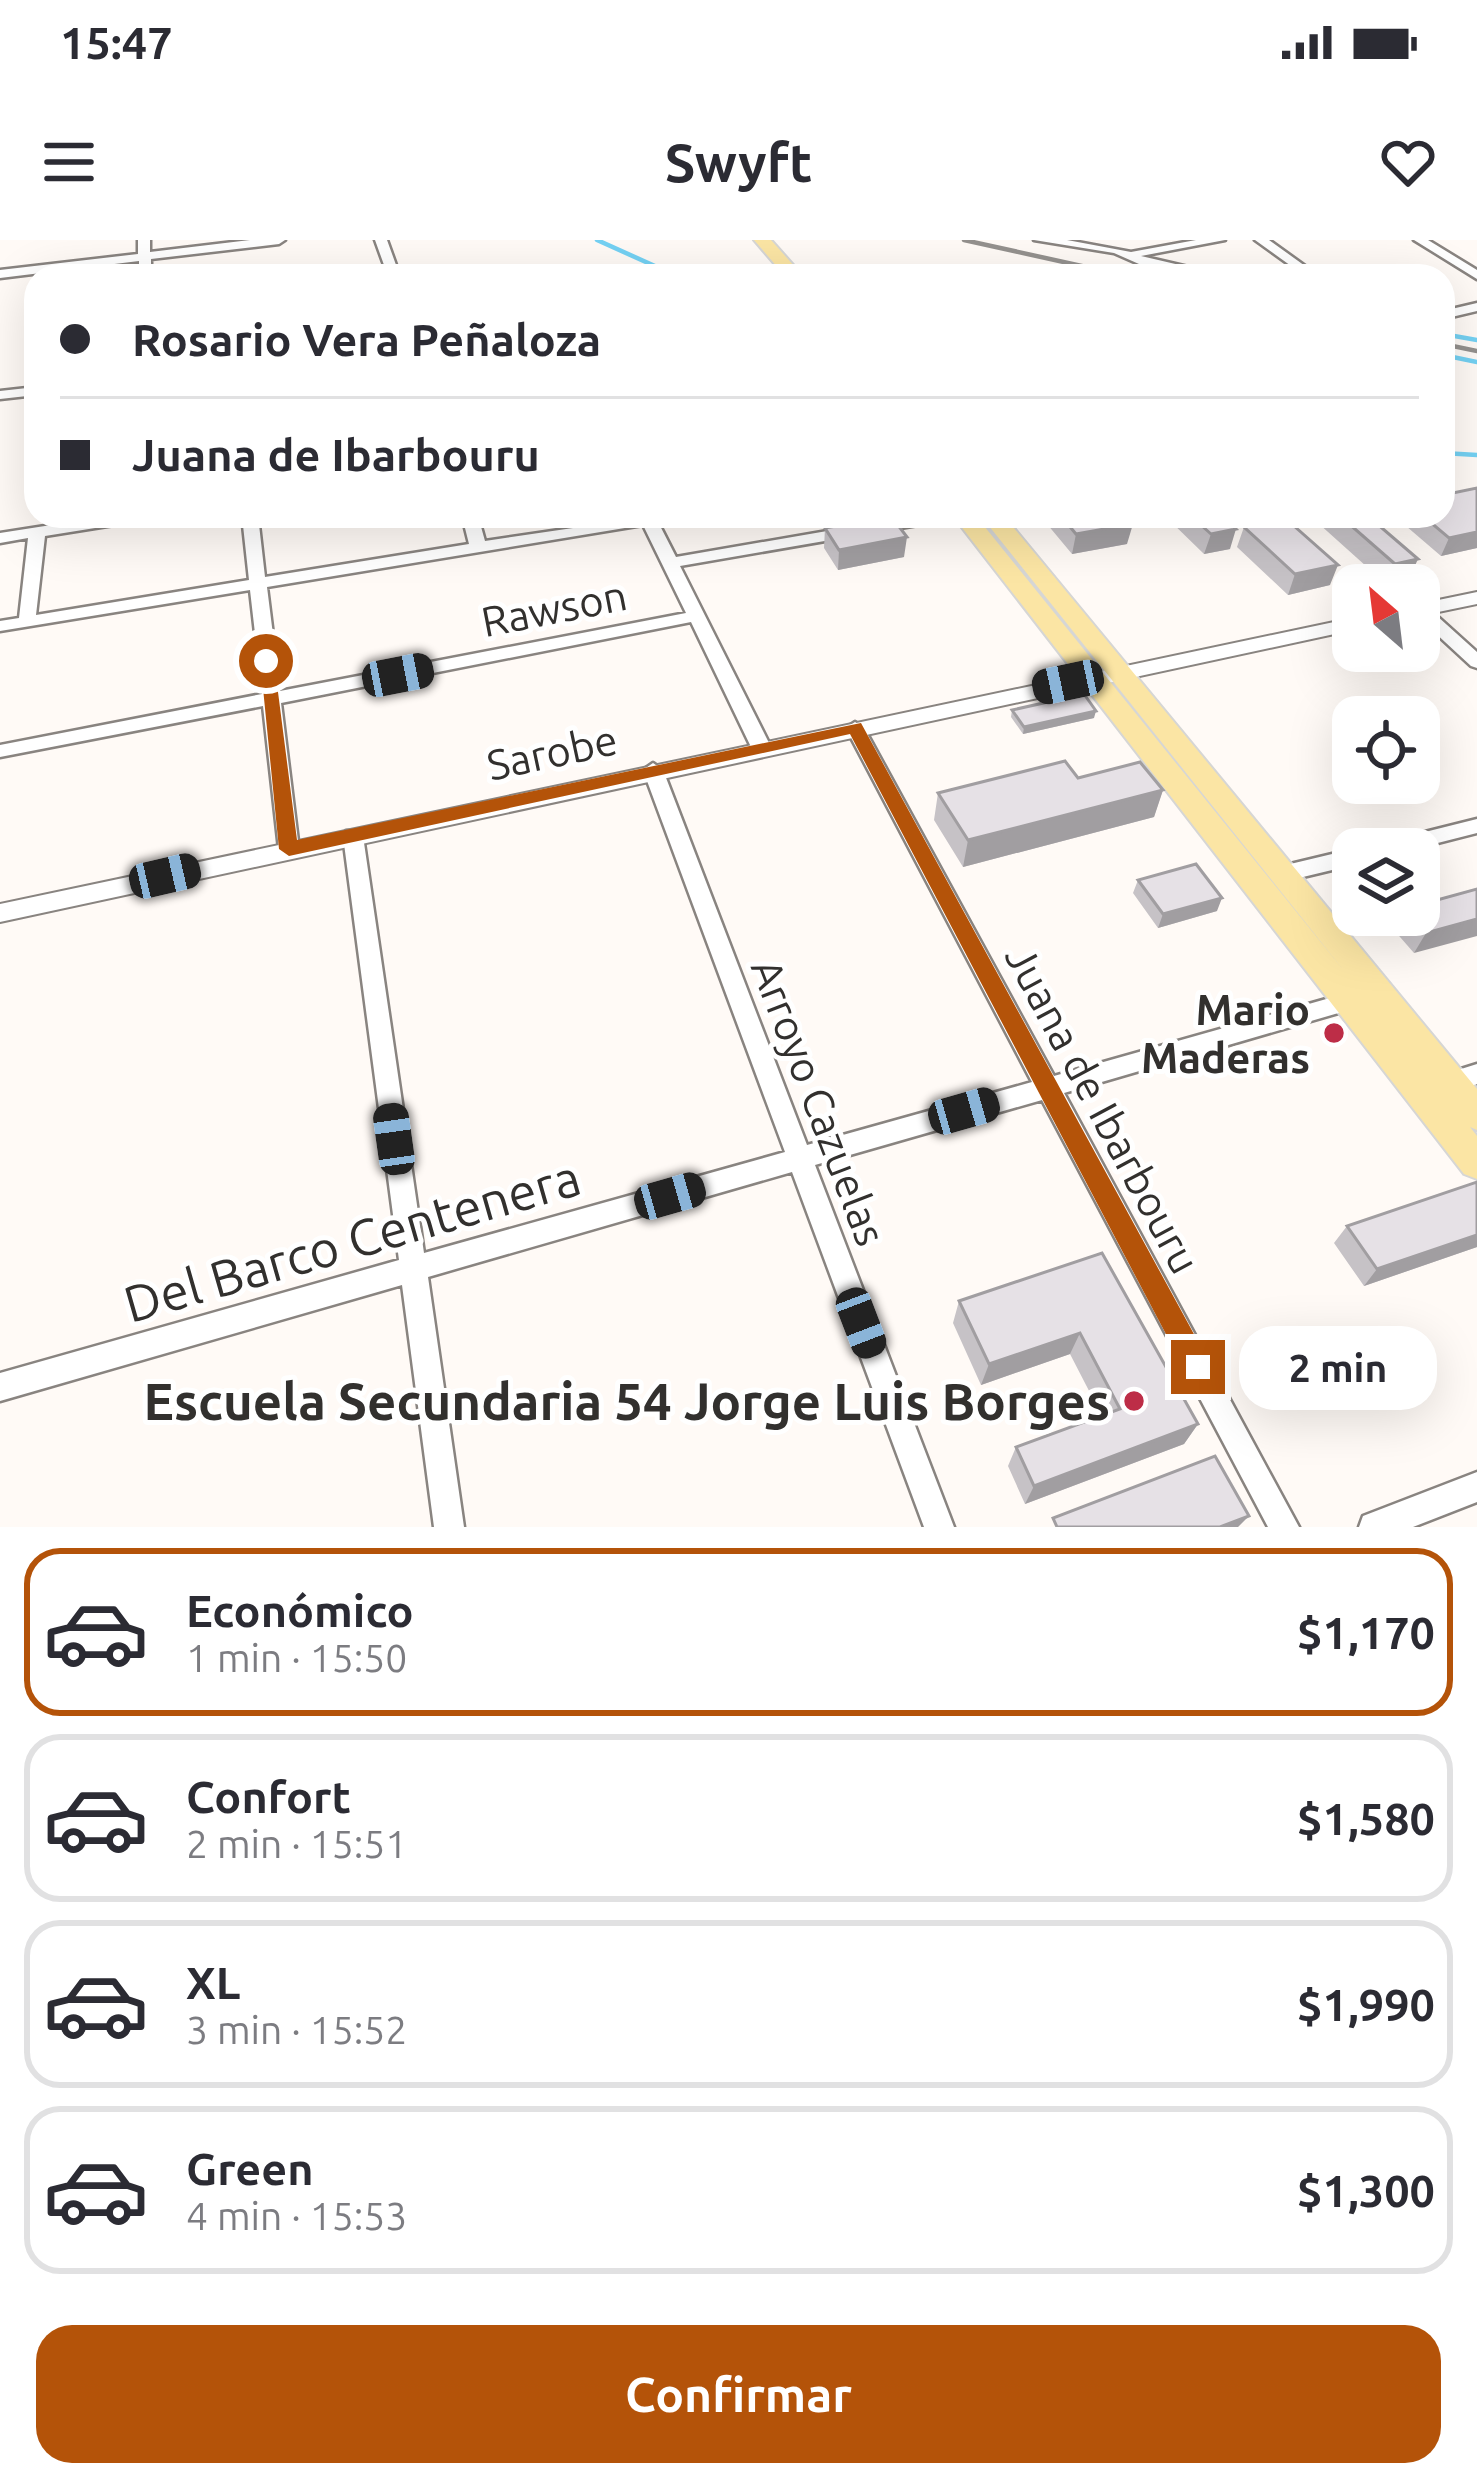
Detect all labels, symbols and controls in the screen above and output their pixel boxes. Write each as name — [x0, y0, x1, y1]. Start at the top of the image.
text: 15:47 — [60, 17, 173, 68]
icon: menu — [36, 129, 102, 195]
icon: heart — [1375, 129, 1441, 195]
text: Swyft — [665, 132, 812, 192]
text: Rosario Vera Peñaloza — [132, 314, 601, 365]
text: Juana de Ibarbouru — [132, 429, 540, 480]
north arrow — [1332, 564, 1440, 672]
map controls — [1332, 564, 1440, 936]
street label: Rawson — [477, 571, 631, 645]
route start — [239, 634, 293, 688]
car — [359, 650, 437, 700]
car — [1029, 657, 1107, 707]
button: locate — [1332, 696, 1440, 804]
street label: Sarobe — [483, 715, 621, 789]
button: layers — [1332, 828, 1440, 936]
car — [126, 850, 204, 902]
street label: Juana de Ibarbouru — [997, 937, 1209, 1281]
street label: Arroyo Cazuelas — [743, 952, 895, 1252]
place label: Mario Maderas — [1141, 986, 1310, 1081]
marker: Mario Maderas — [1321, 1020, 1347, 1046]
car — [924, 1084, 1004, 1138]
car — [371, 1101, 417, 1177]
street label: Del Barco Centenera — [117, 1147, 587, 1333]
car — [630, 1169, 710, 1223]
car — [831, 1283, 891, 1363]
callout: 2 min — [1240, 1325, 1438, 1409]
route end — [1171, 1340, 1225, 1394]
text: 2 min — [1289, 1346, 1387, 1389]
place label: Escuela Secundaria 54 Jorge Luis Borges — [144, 1372, 1110, 1430]
marker: Escuela Secundaria 54 Jorge Luis Borges — [1121, 1388, 1147, 1414]
icon: car — [42, 1578, 150, 1686]
text: Económico — [186, 1585, 414, 1636]
text: $1,170 — [1297, 1607, 1435, 1658]
text: 1 min · 15:50 — [186, 1636, 407, 1679]
icon: car — [42, 1764, 150, 1872]
text: Confort — [186, 1771, 351, 1822]
text: $1,580 — [1297, 1793, 1435, 1844]
text: 2 min · 15:51 — [186, 1822, 407, 1865]
icon: car — [42, 1950, 150, 2058]
text: XL — [186, 1957, 240, 2008]
text: $1,990 — [1297, 1979, 1435, 2030]
text: 3 min · 15:52 — [186, 2008, 407, 2051]
icon: car — [42, 2136, 150, 2244]
text: Green — [186, 2143, 313, 2194]
text: $1,300 — [1297, 2165, 1435, 2216]
text: 4 min · 15:53 — [186, 2194, 407, 2237]
button: Confirmar — [36, 2325, 1441, 2463]

